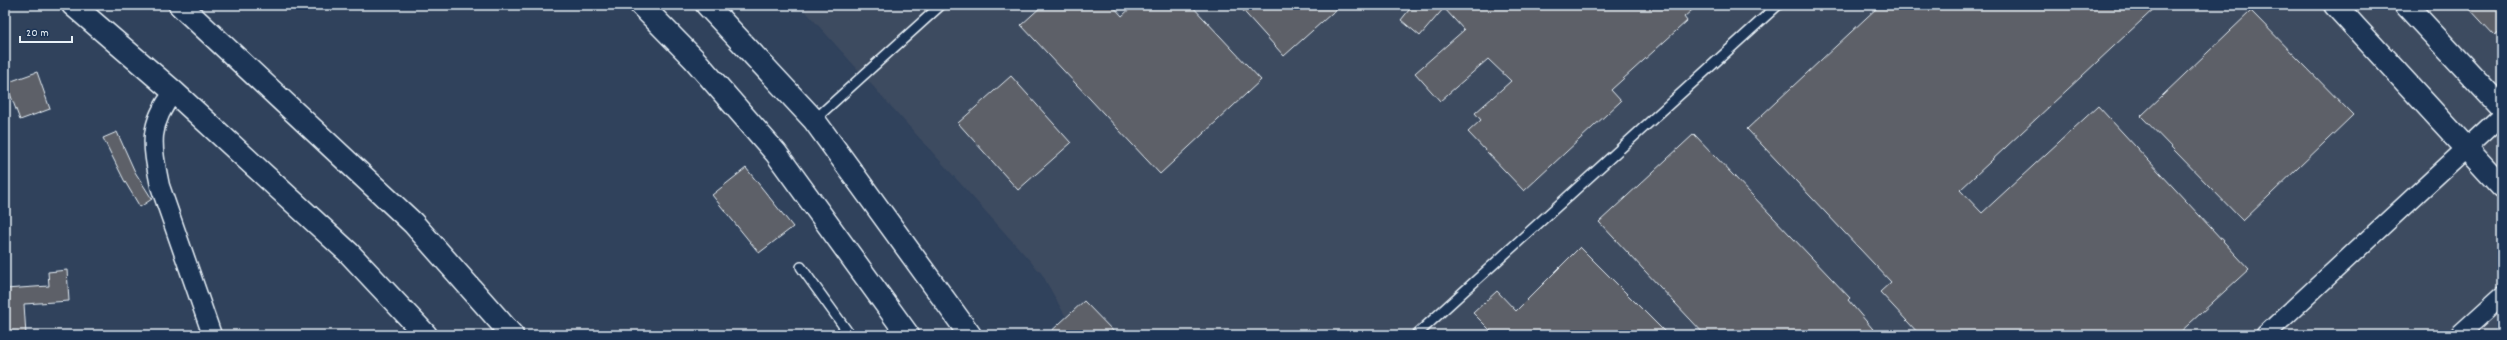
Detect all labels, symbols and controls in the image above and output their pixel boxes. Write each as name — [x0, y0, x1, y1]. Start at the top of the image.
scale bar — [20, 18, 72, 44]
text: 20 m — [26, 25, 49, 42]

